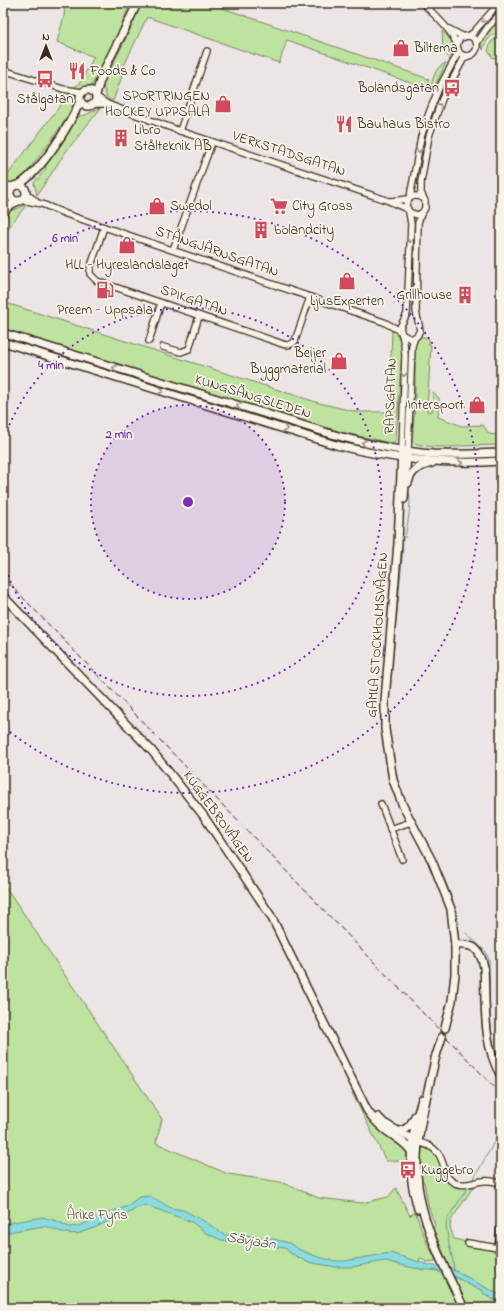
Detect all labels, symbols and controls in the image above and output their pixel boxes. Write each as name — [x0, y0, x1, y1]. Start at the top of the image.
one-way arrow — [482, 16, 489, 23]
north arrow — [26, 26, 66, 66]
text: N — [42, 29, 50, 45]
shop icon: Biltema — [391, 38, 411, 58]
place label: Biltema — [413, 38, 458, 59]
restaurant icon: Foods & Co — [67, 61, 87, 81]
place label: Foods & Co — [89, 61, 156, 82]
bus stop icon: Stålgatan — [35, 69, 55, 89]
place label: Bolandsgatan — [357, 78, 439, 100]
bus stop icon: Bolandsgatan — [442, 78, 462, 98]
place label: SPORTRINGEN HOCKEY UPPSALA — [105, 86, 210, 123]
place label: Stålgatan — [17, 89, 73, 111]
shop icon: SPORTRINGEN HOCKEY UPPSALA — [213, 94, 233, 114]
one-way arrow — [435, 103, 443, 110]
restaurant icon: Bauhaus Bistro — [334, 114, 354, 134]
place label: Bauhaus Bistro — [356, 114, 450, 135]
place label: Libro Stålteknik AB — [134, 120, 212, 157]
street label: VERKSTADSGATAN — [229, 125, 348, 182]
building icon: Libro Stålteknik AB — [111, 128, 131, 148]
one-way arrow — [415, 147, 424, 153]
shop icon: Swedol — [147, 196, 167, 216]
place label: Swedol — [170, 196, 212, 217]
supermarket icon: City Gross — [269, 196, 289, 216]
place label: City Gross — [292, 196, 353, 218]
street label: STÅNGJÄRNSGATAN — [153, 220, 282, 283]
building icon: bolandcity — [251, 220, 271, 240]
place label: bolandcity — [274, 220, 334, 242]
text: 6 min — [51, 230, 78, 248]
shop icon: HLL - Hyreslandslaget — [117, 235, 137, 255]
one-way arrow — [406, 237, 415, 243]
place label: HLL - Hyreslandslaget — [65, 255, 189, 277]
shop icon: LjusExperten — [337, 271, 357, 291]
fuel station icon: Preem - Uppsala — [95, 280, 115, 300]
street label: SPIKGATAN — [158, 280, 230, 322]
place label: Grillhouse — [396, 285, 453, 306]
building icon: Grillhouse — [455, 285, 475, 305]
place label: LjusExperten — [310, 291, 384, 312]
place label: Preem - Uppsala — [57, 300, 153, 321]
place label: Beijer Byggmaterial — [249, 343, 327, 381]
shop icon: Beijer Byggmaterial — [329, 351, 349, 371]
text: 4 min — [37, 357, 64, 375]
street label: RAPSGATAN — [379, 358, 403, 434]
one-way arrow — [111, 364, 118, 373]
street label: KUNGSÄNGSLEDEN — [192, 369, 314, 425]
one-way arrow — [400, 371, 409, 377]
one-way arrow — [157, 386, 164, 395]
place label: Intersport — [407, 395, 464, 416]
shop icon: Intersport — [467, 395, 487, 415]
one-way arrow — [236, 402, 243, 411]
one-way arrow — [281, 424, 288, 433]
text: 2 min — [105, 426, 132, 444]
one-way arrow — [361, 439, 367, 447]
one-way arrow — [457, 459, 463, 467]
centre of rings — [181, 495, 195, 509]
street label: GAMLA STOCKHOLMSVÄGEN — [362, 552, 394, 718]
street label: KUGGEBROVÄGEN — [177, 766, 259, 868]
bus stop icon: Kuggebro — [398, 1160, 418, 1180]
place label: Kuggebro — [421, 1160, 474, 1182]
park label: Årike Fyris — [67, 1204, 127, 1227]
water label: Sävjaån — [225, 1226, 278, 1256]

